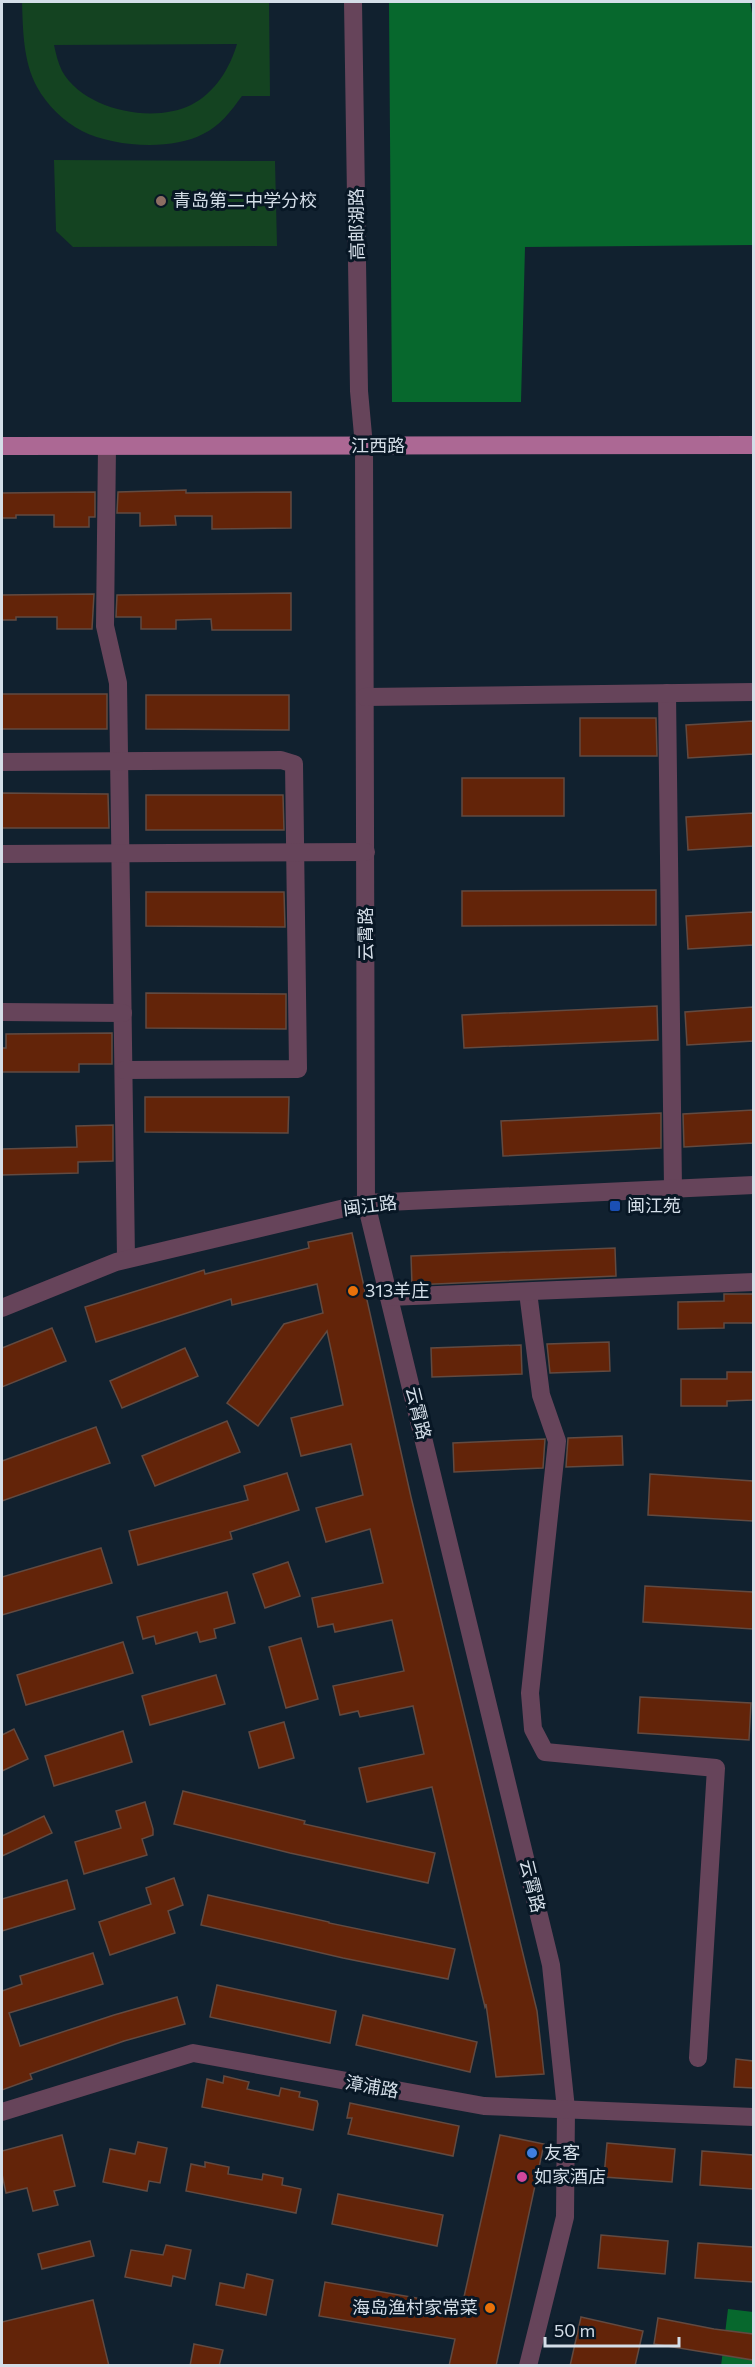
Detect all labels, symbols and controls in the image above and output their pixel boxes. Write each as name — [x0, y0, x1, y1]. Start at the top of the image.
street label: 高邮湖路 — [344, 188, 368, 260]
place label: 青岛第二中学分校 — [173, 189, 317, 211]
marker: 青岛第二中学分校 — [154, 194, 168, 208]
street label: 江西路 — [351, 434, 405, 456]
street label: 云霄路 — [354, 907, 376, 961]
street label: 闽江路 — [342, 1191, 398, 1219]
place label: 闽江苑 — [627, 1194, 681, 1216]
marker: 闽江苑 — [608, 1199, 622, 1213]
place label: 313羊庄 — [365, 1279, 429, 1301]
marker: 313羊庄 — [346, 1284, 360, 1298]
street label: 云霄路 — [402, 1384, 436, 1442]
street label: 云霄路 — [516, 1857, 550, 1915]
street label: 漳浦路 — [344, 2070, 401, 2102]
place label: 友客 — [544, 2141, 580, 2163]
marker: 友客 — [525, 2146, 539, 2160]
place label: 如家酒店 — [534, 2165, 606, 2187]
marker: 如家酒店 — [515, 2170, 529, 2184]
place label: 海岛渔村家常菜 — [352, 2296, 478, 2318]
marker: 海岛渔村家常菜 — [483, 2301, 497, 2315]
scale bar — [545, 2310, 678, 2348]
text: 50 m — [554, 2319, 595, 2341]

